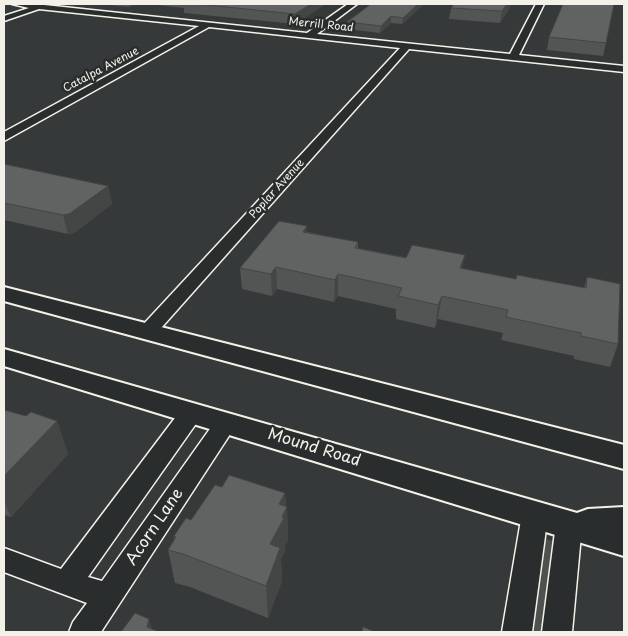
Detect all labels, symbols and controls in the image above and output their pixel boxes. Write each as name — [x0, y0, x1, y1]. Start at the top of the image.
street label: Merrill Road — [288, 15, 354, 35]
street label: Catalpa Avenue — [61, 44, 141, 96]
street label: Poplar Avenue — [247, 157, 307, 221]
street label: Mound Road — [265, 425, 363, 471]
street label: Acorn Lane — [122, 485, 188, 569]

